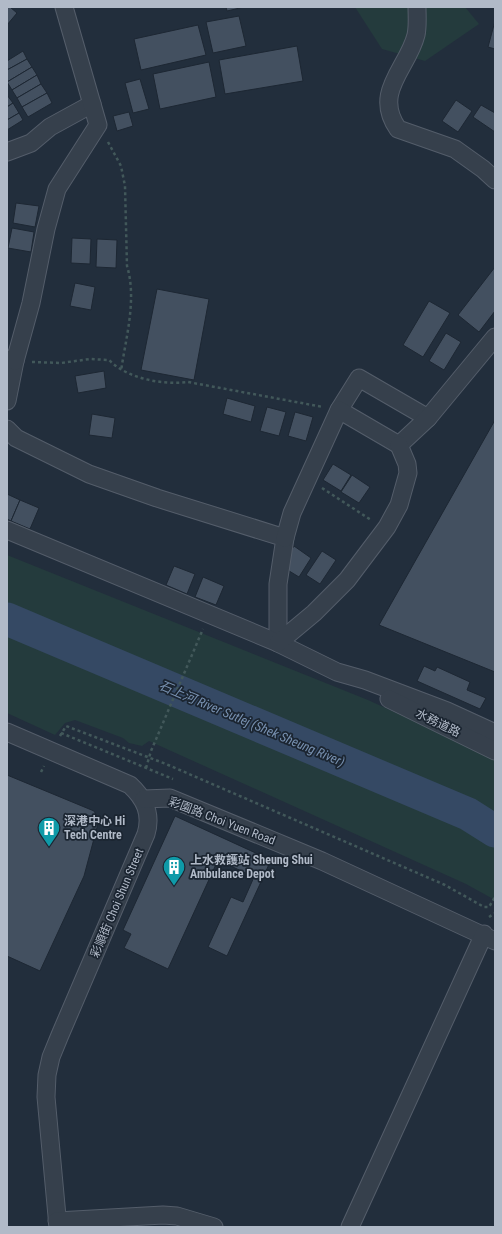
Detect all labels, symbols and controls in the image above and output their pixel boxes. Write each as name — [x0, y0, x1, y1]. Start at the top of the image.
water label: 石上河 River Sutlej (Shek Sheung River) — [157, 677, 347, 769]
street label: 水務道路 — [413, 706, 463, 740]
street label: 彩園路 Choi Yuen Road — [167, 794, 277, 848]
place label: 深港中心 Hi Tech Centre — [64, 814, 125, 842]
building icon: 深港中心 Hi Tech Centre — [36, 815, 62, 848]
street label: 彩順街 Choi Shun Street — [88, 846, 147, 960]
place label: 上水救護站 Sheung Shui Ambulance Depot — [190, 853, 313, 881]
building icon: 上水救護站 Sheung Shui Ambulance Depot — [161, 854, 187, 887]

